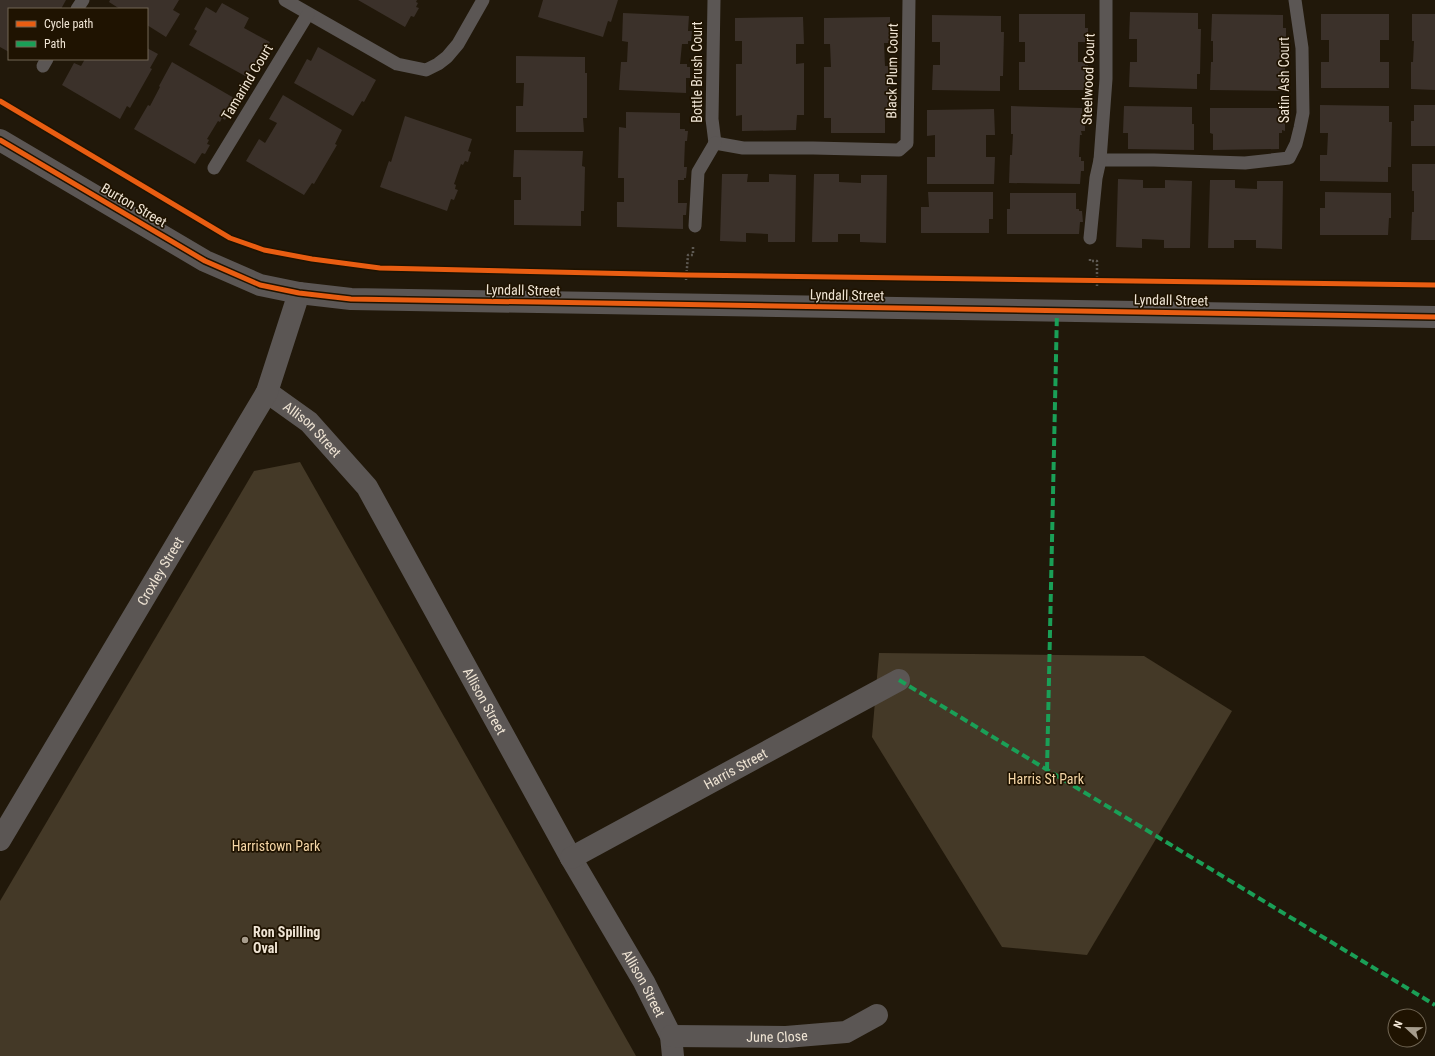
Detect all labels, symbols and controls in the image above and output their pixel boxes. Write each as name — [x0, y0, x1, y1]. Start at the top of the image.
legend — [8, 8, 148, 60]
text: Cycle path — [44, 17, 94, 31]
street label: Bottle Brush Court — [689, 21, 705, 123]
street label: Black Plum Court — [883, 23, 901, 119]
street label: Steelwood Court — [1078, 33, 1098, 125]
text: Path — [44, 37, 66, 51]
street label: Satin Ash Court — [1276, 37, 1292, 123]
street label: Tamarind Court — [218, 41, 276, 123]
street label: Burton Street — [98, 180, 170, 230]
street label: Lyndall Street — [486, 281, 560, 299]
street label: Lyndall Street — [810, 286, 884, 304]
street label: Lyndall Street — [1134, 291, 1208, 309]
street label: Allison Street — [280, 398, 345, 460]
street label: Croxley Street — [134, 534, 187, 608]
street label: Allison Street — [460, 665, 510, 737]
street label: Harris Street — [701, 745, 770, 792]
park label: Harris St Park — [1008, 771, 1085, 787]
park label: Harristown Park — [232, 838, 321, 854]
place label: Ron Spilling Oval — [253, 924, 320, 956]
marker: Ron Spilling Oval — [240, 935, 250, 945]
street label: Allison Street — [619, 947, 668, 1020]
north arrow — [1387, 1008, 1427, 1048]
text: N — [1391, 1019, 1406, 1030]
street label: June Close — [746, 1027, 809, 1045]

